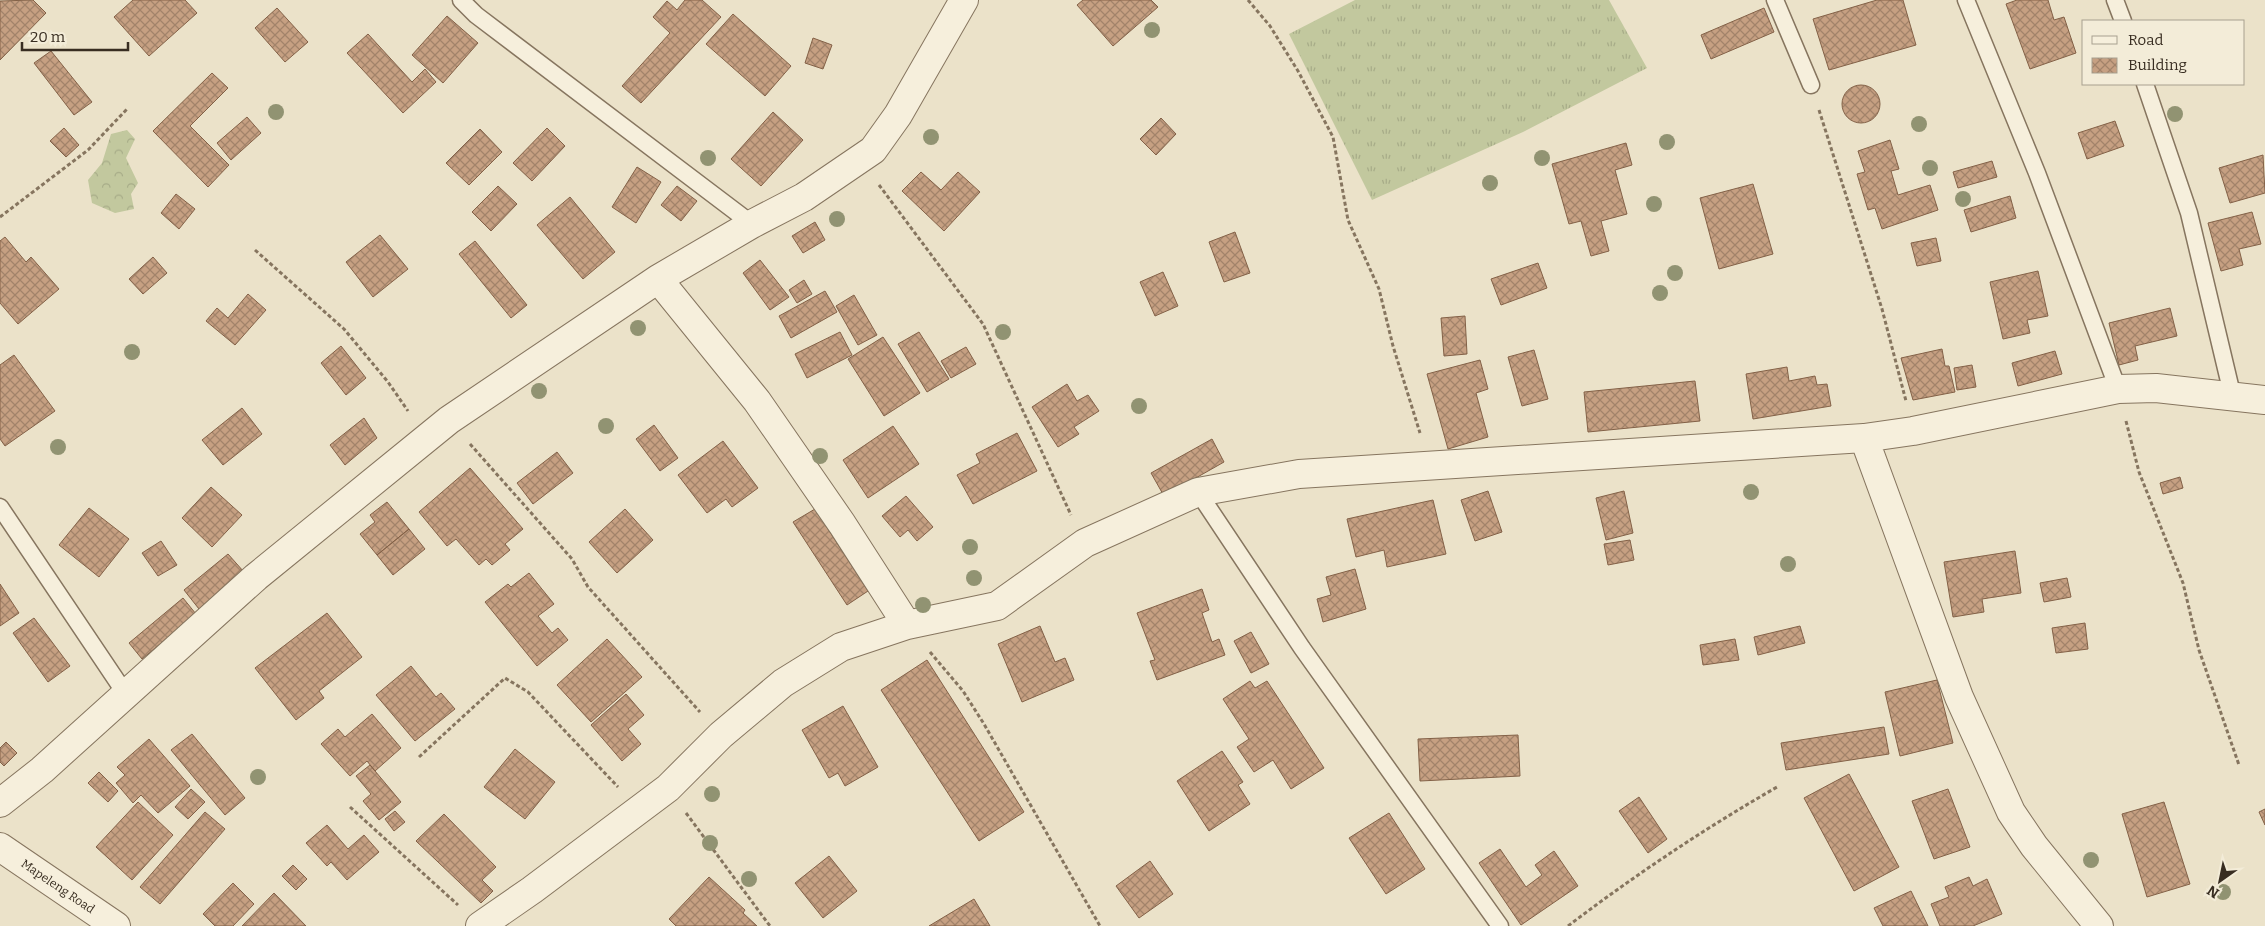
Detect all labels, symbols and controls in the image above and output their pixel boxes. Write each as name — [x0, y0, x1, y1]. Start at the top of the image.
scale bar — [22, 20, 129, 52]
legend — [2082, 20, 2245, 85]
text: 20 m — [30, 28, 66, 46]
text: Road — [2128, 31, 2163, 49]
text: Building — [2128, 56, 2187, 74]
street label: Mapeleng Road — [18, 856, 97, 916]
north arrow — [2195, 856, 2245, 906]
text: N — [2204, 881, 2222, 902]

